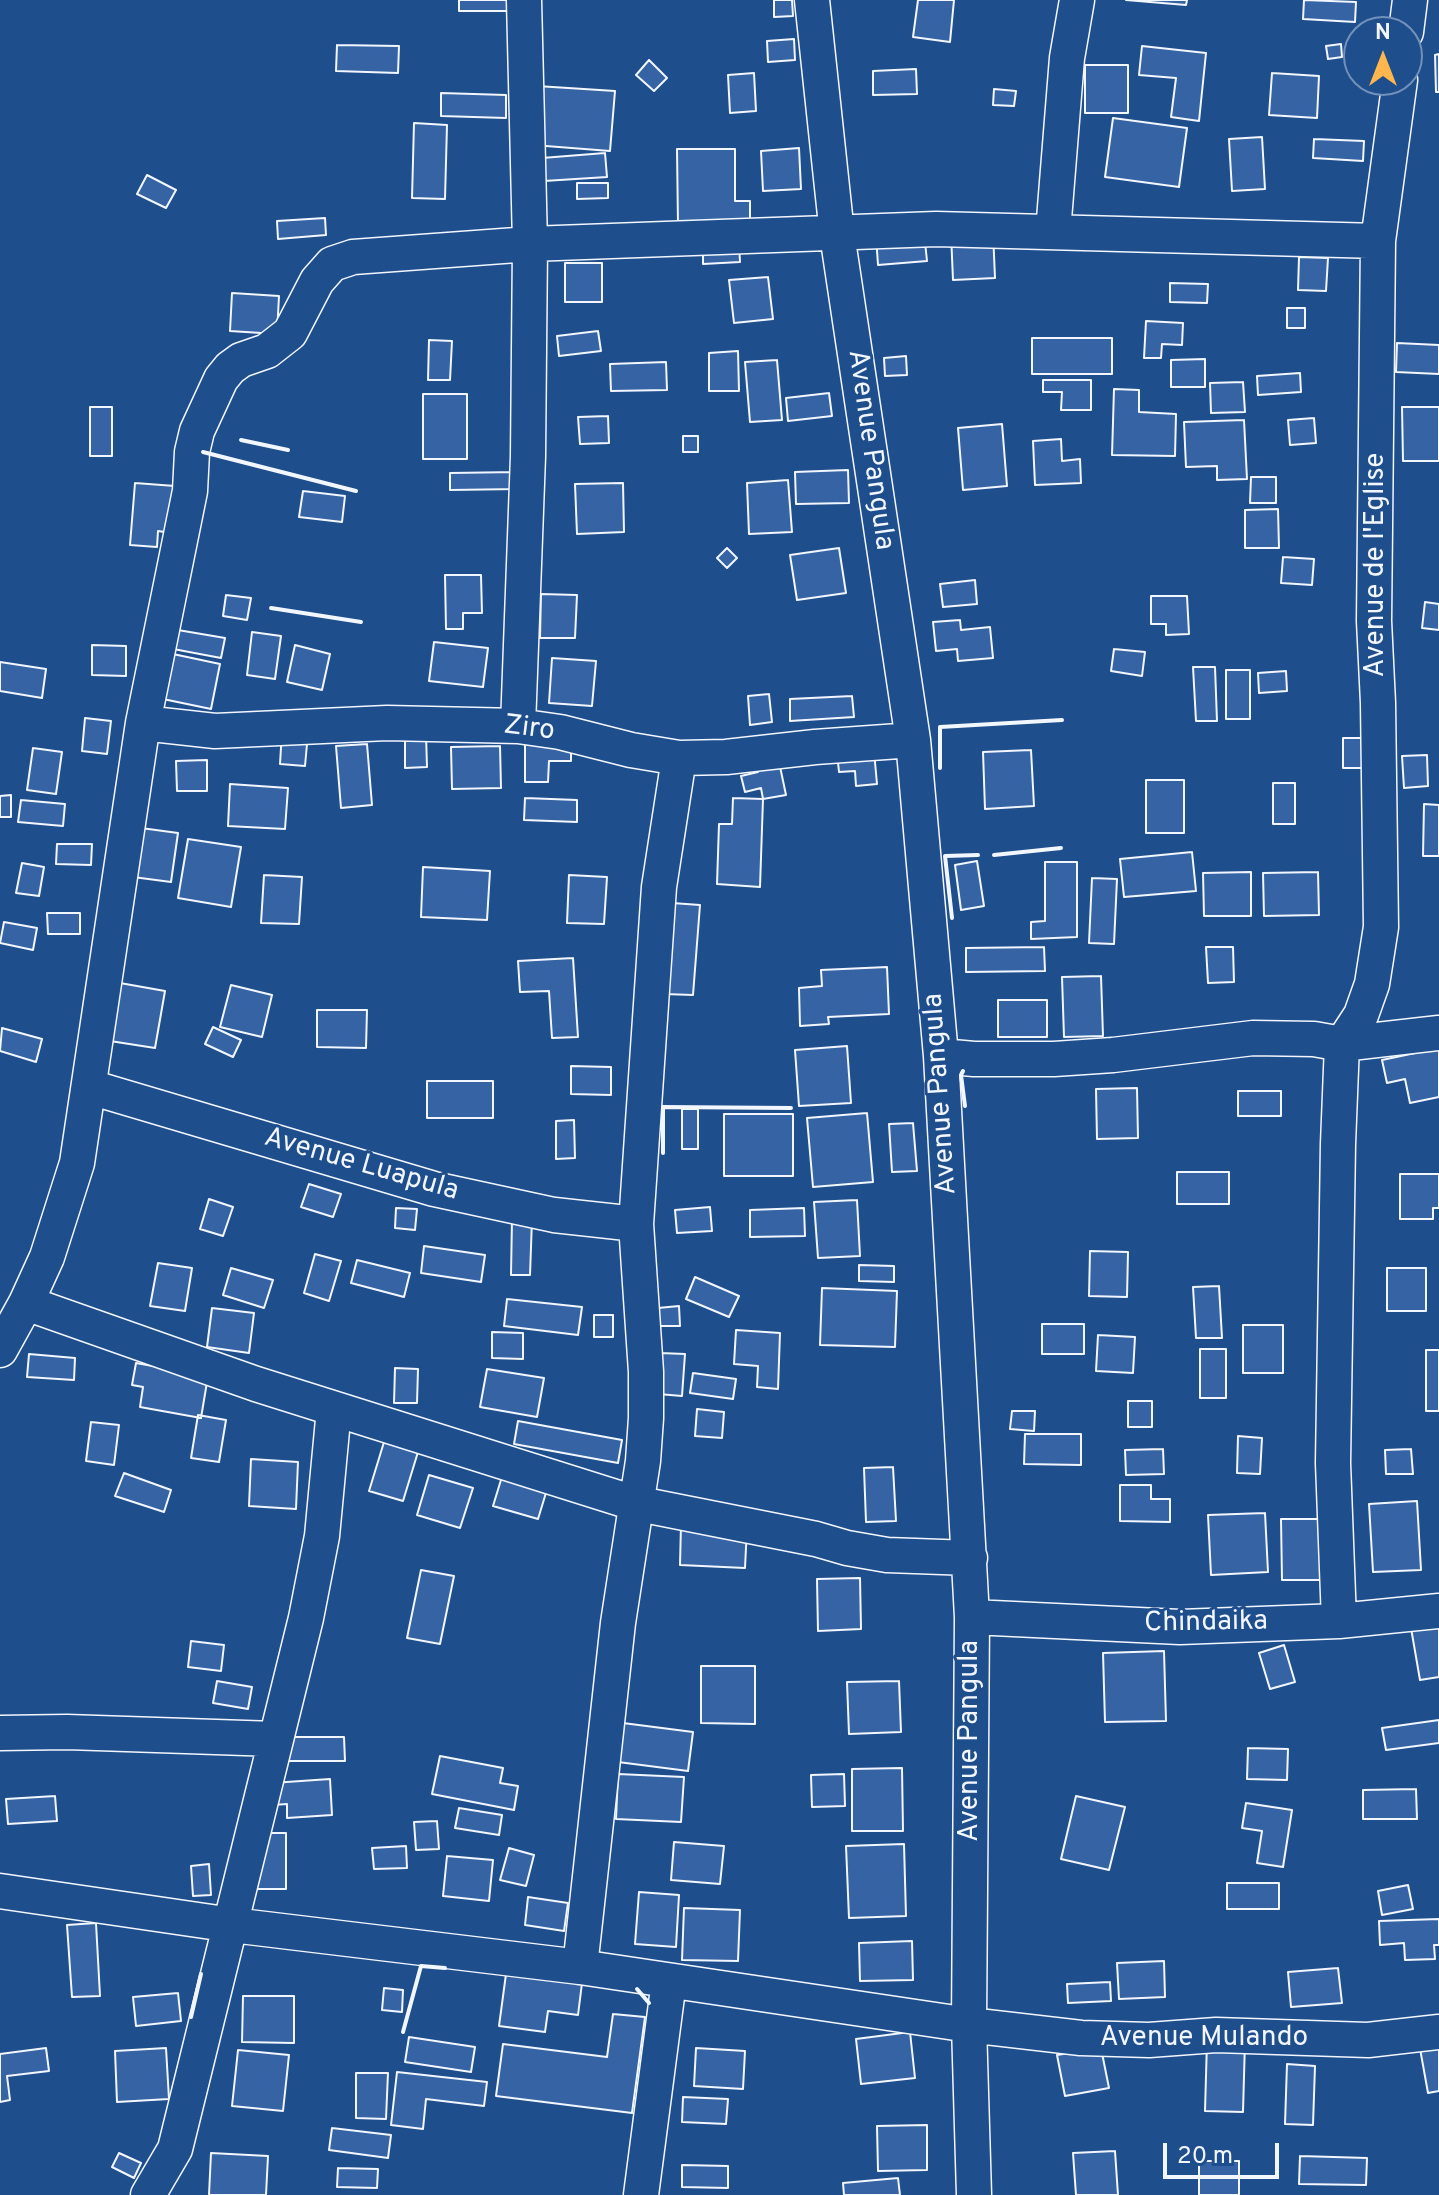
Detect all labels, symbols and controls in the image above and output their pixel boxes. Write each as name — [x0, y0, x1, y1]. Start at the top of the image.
north arrow — [1343, 16, 1423, 96]
text: N — [1375, 20, 1391, 47]
street label: Avenue Pangula — [838, 348, 900, 552]
street label: Avenue de l'Eglise — [1360, 453, 1394, 677]
street label: Ziro — [502, 710, 556, 750]
street label: Avenue Pangula — [918, 992, 966, 1196]
street label: Avenue Luapula — [260, 1122, 462, 1210]
street label: Chindaika — [1144, 1606, 1268, 1642]
street label: Avenue Pangula — [954, 1640, 988, 1842]
street label: Avenue Mulando — [1100, 2022, 1308, 2056]
scale bar — [1167, 2127, 1283, 2177]
text: 20 m — [1177, 2142, 1233, 2172]

